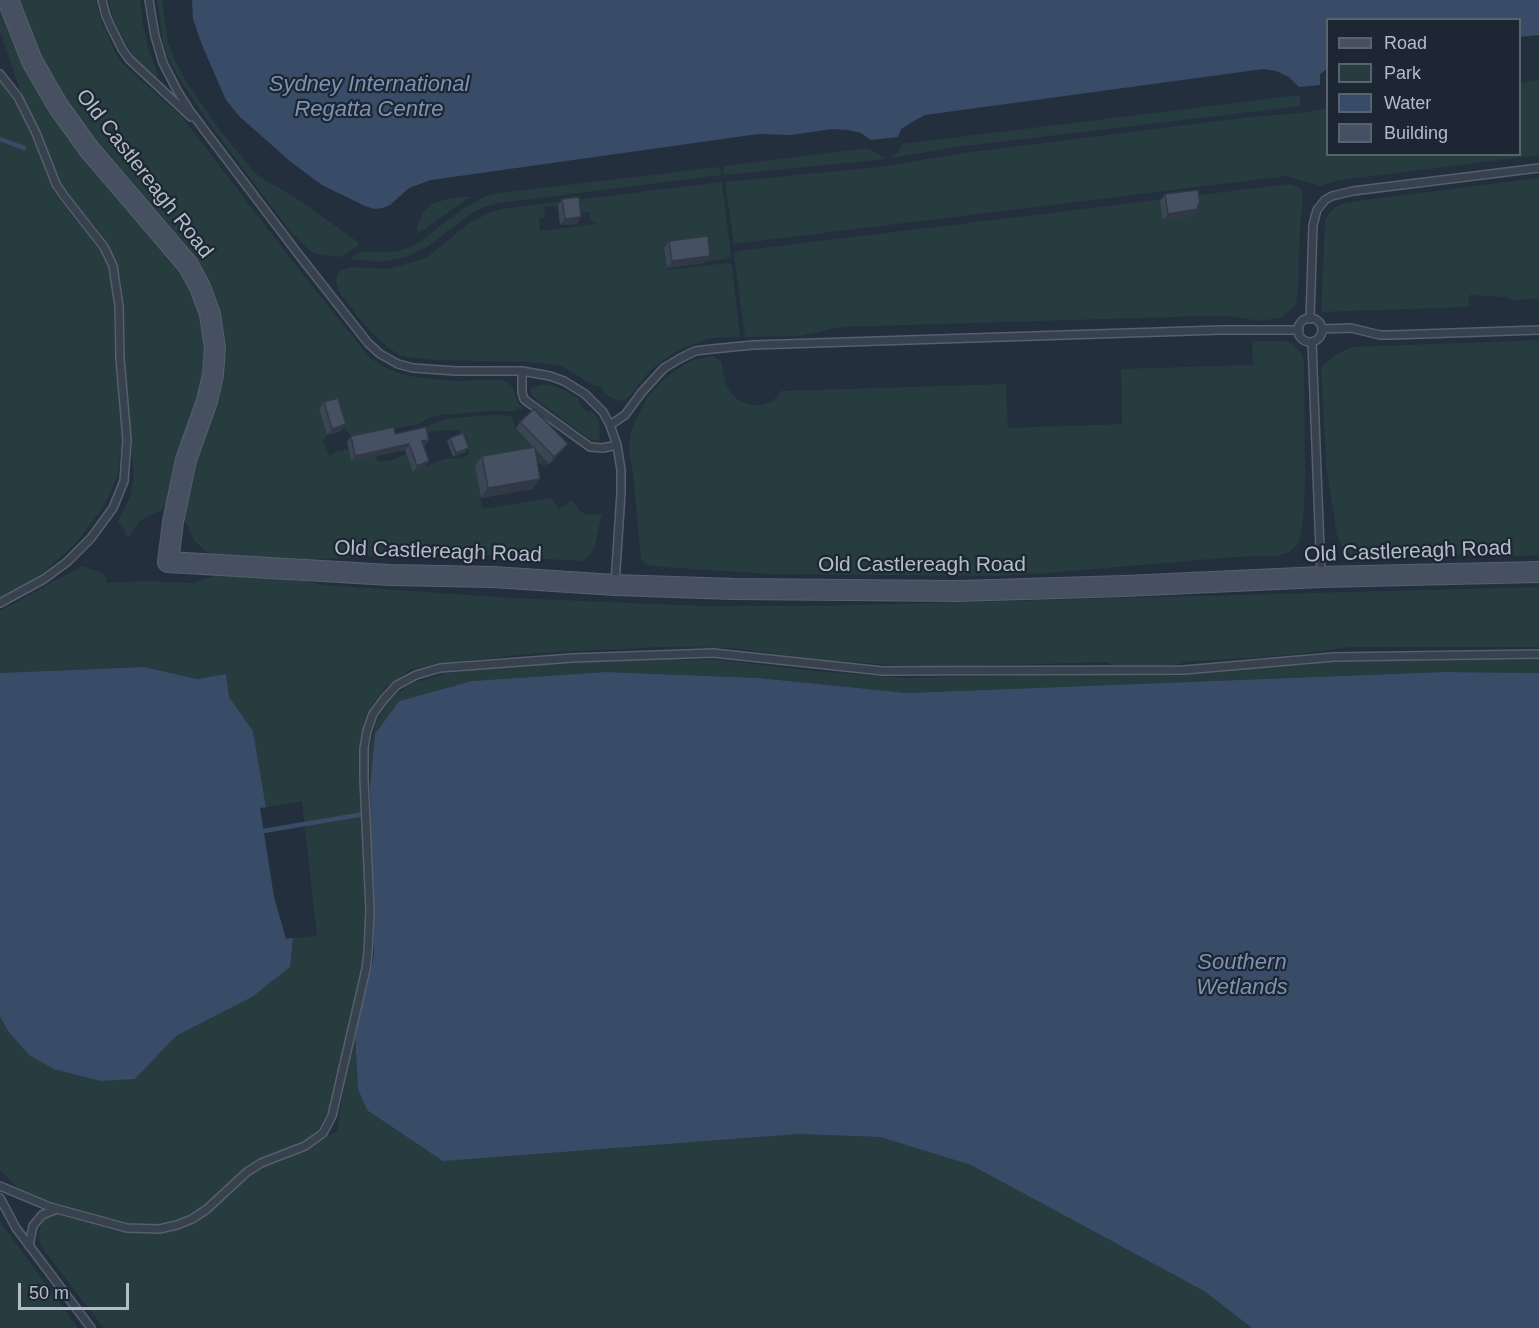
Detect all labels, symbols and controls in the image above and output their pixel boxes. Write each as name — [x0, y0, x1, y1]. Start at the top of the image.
legend — [1326, 18, 1521, 156]
text: Road — [1384, 33, 1427, 53]
text: Park — [1384, 63, 1421, 83]
water label: Sydney International Regatta Centre — [269, 72, 469, 124]
street label: Old Castlereagh Road — [70, 84, 218, 264]
text: Water — [1384, 93, 1431, 113]
text: Building — [1384, 123, 1448, 143]
street label: Old Castlereagh Road — [334, 536, 542, 568]
street label: Old Castlereagh Road — [1304, 536, 1512, 568]
street label: Old Castlereagh Road — [818, 552, 1026, 578]
water label: Southern Wetlands — [1196, 950, 1288, 1002]
scale bar — [21, 1271, 132, 1309]
text: 50 m — [29, 1283, 69, 1303]

